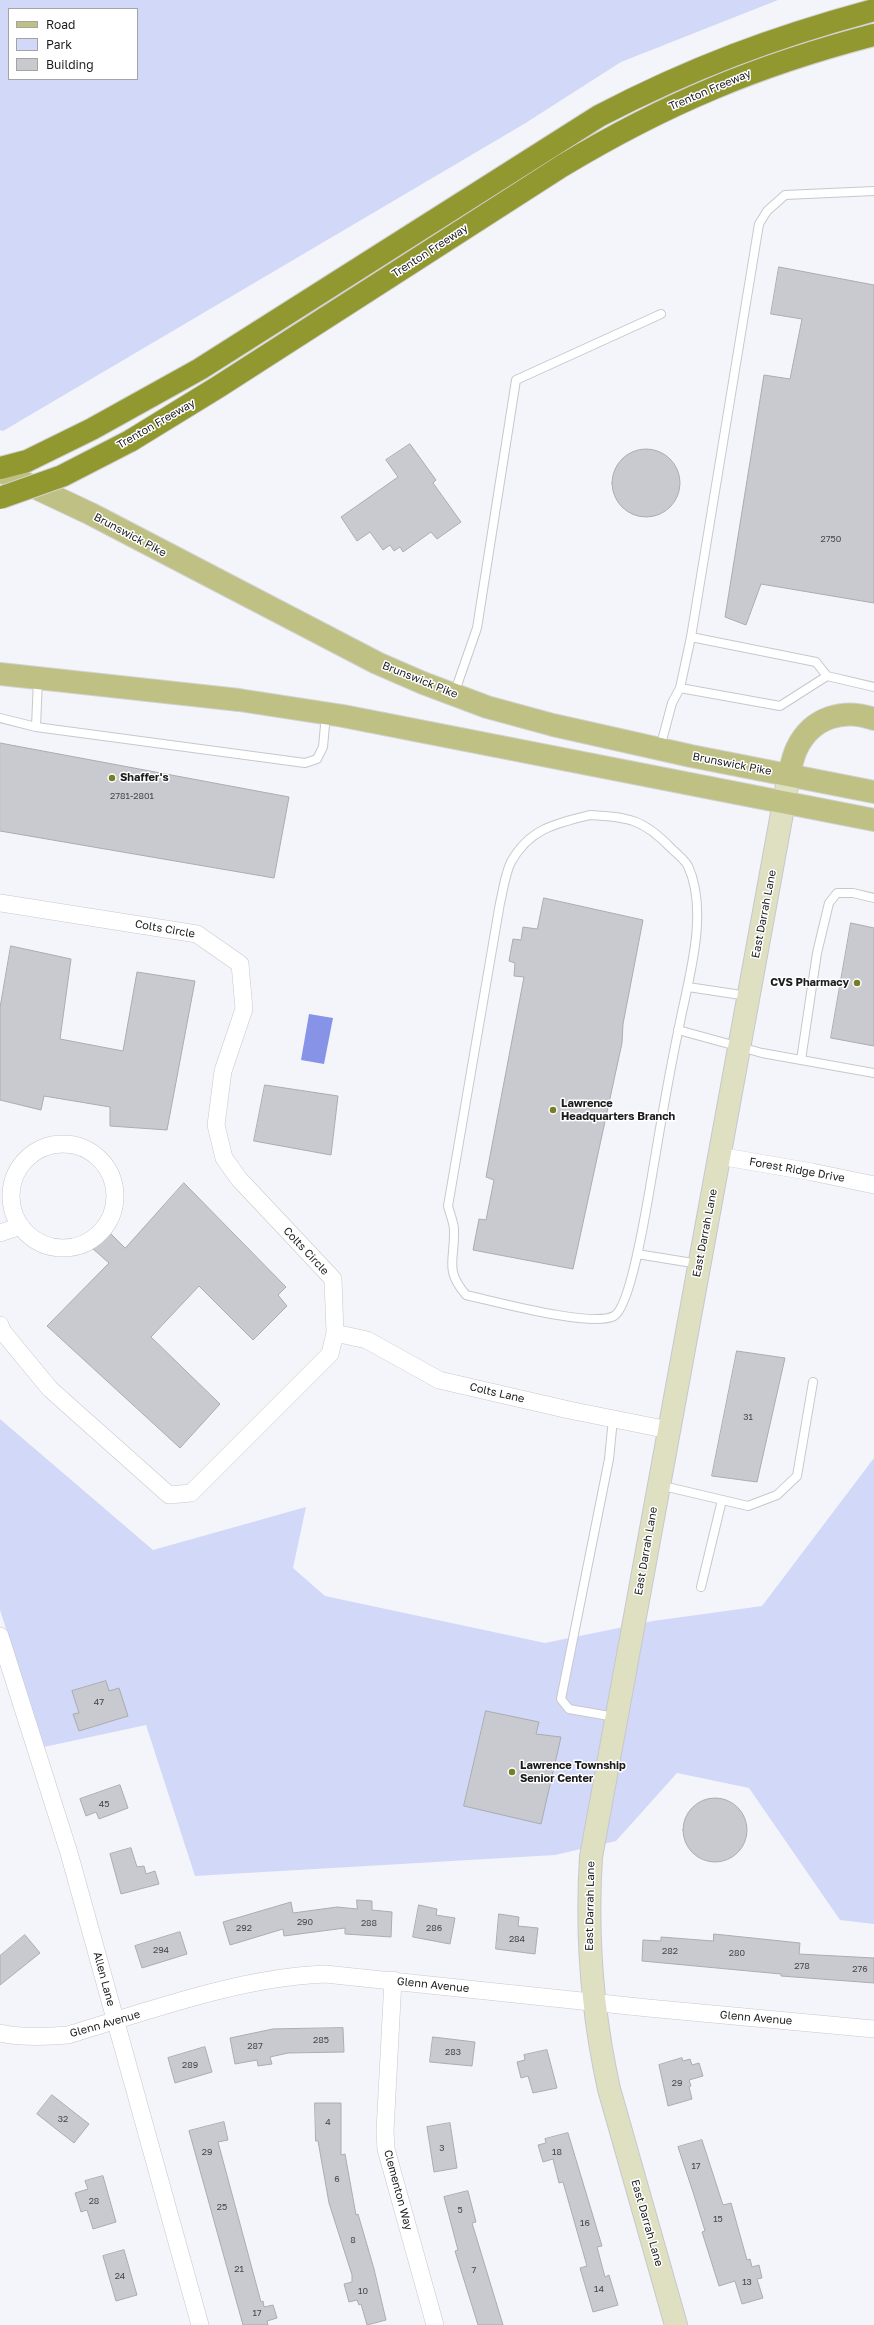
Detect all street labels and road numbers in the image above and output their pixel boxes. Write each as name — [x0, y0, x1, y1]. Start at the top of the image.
street label: Trenton Freeway — [667, 67, 753, 113]
street label: Trenton Freeway — [390, 222, 470, 280]
street label: Trenton Freeway — [115, 396, 197, 452]
street label: Brunswick Pike — [91, 510, 169, 560]
street label: Brunswick Pike — [380, 659, 460, 701]
street label: Brunswick Pike — [691, 750, 773, 778]
street label: East Darrah Lane — [749, 869, 779, 959]
street label: Colts Circle — [134, 917, 196, 941]
street label: Forest Ridge Drive — [748, 1155, 846, 1185]
street label: East Darrah Lane — [690, 1188, 720, 1278]
street label: Colts Circle — [280, 1224, 332, 1278]
street label: Colts Lane — [468, 1380, 526, 1406]
street label: East Darrah Lane — [632, 1506, 660, 1596]
street label: East Darrah Lane — [583, 1861, 597, 1951]
street label: Allen Lane — [90, 1950, 118, 2008]
street label: Glenn Avenue — [396, 1975, 470, 1995]
street label: Glenn Avenue — [68, 2008, 142, 2040]
street label: Glenn Avenue — [719, 2008, 793, 2028]
street label: Clementon Way — [381, 2148, 415, 2232]
street label: East Darrah Lane — [628, 2178, 666, 2268]

